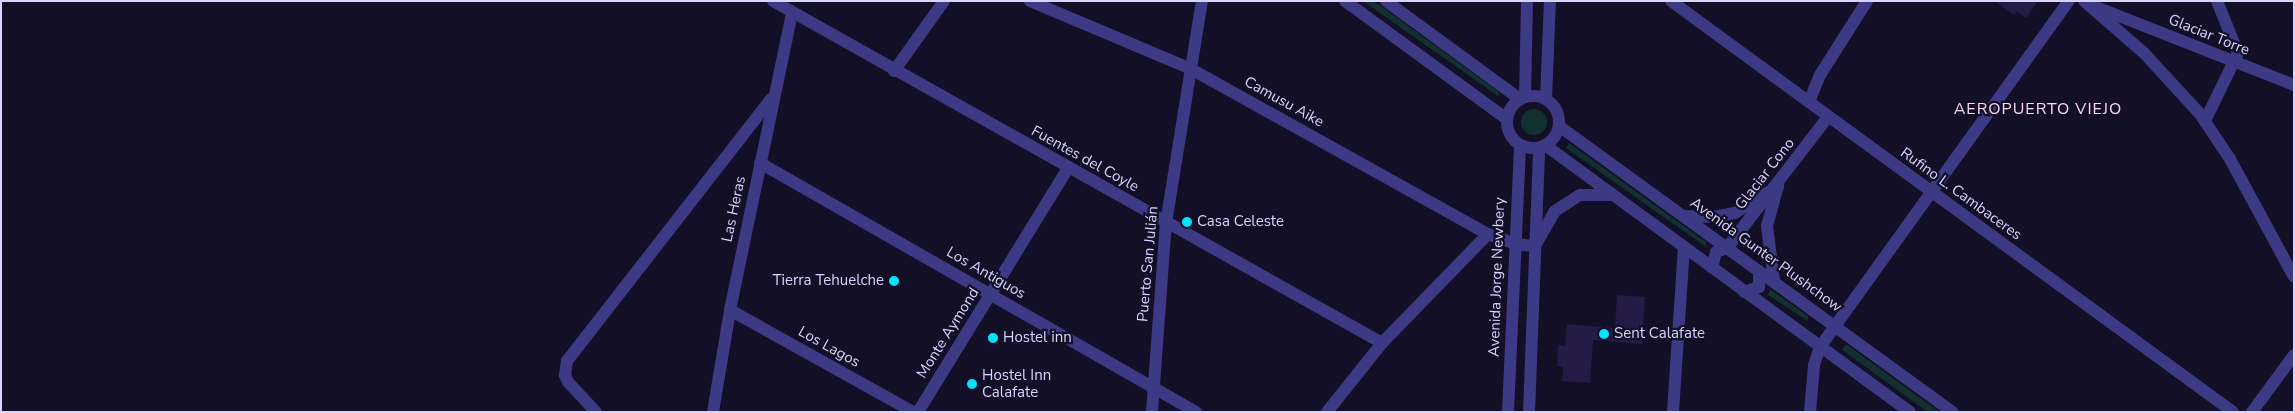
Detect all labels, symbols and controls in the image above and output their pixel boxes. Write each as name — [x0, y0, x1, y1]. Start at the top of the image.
street label: Glaciar Torre — [2166, 11, 2252, 59]
street label: Camusu Aike — [1241, 73, 1327, 131]
district label: AEROPUERTO VIEJO — [1952, 99, 2124, 119]
street label: Fuentes del Coyle — [1028, 122, 1142, 196]
street label: Glaciar Cono — [1732, 135, 1798, 213]
street label: Rufino L. Cambaceres — [1897, 144, 2025, 244]
street label: Las Heras — [718, 174, 750, 244]
street label: Avenida Gunter Plushchow — [1687, 194, 1845, 316]
street label: Avenida Jorge Newbery — [1485, 197, 1509, 357]
street label: Puerto San Julián — [1134, 205, 1162, 323]
place label: Casa Celeste — [1197, 213, 1284, 231]
marker: Casa Celeste — [1181, 216, 1193, 228]
street label: Los Antiguos — [943, 243, 1029, 303]
place label: Tierra Tehuelche — [772, 272, 884, 290]
marker: Tierra Tehuelche — [888, 275, 900, 287]
street label: Monte Aymond — [913, 284, 983, 382]
street label: Los Lagos — [795, 323, 863, 371]
place label: Sent Calafate — [1614, 325, 1705, 343]
marker: Sent Calafate — [1598, 328, 1610, 340]
place label: Hostel inn — [1003, 329, 1072, 347]
marker: Hostel inn — [987, 332, 999, 344]
place label: Hostel Inn Calafate — [982, 366, 1051, 401]
marker: Hostel Inn Calafate — [966, 378, 978, 390]

